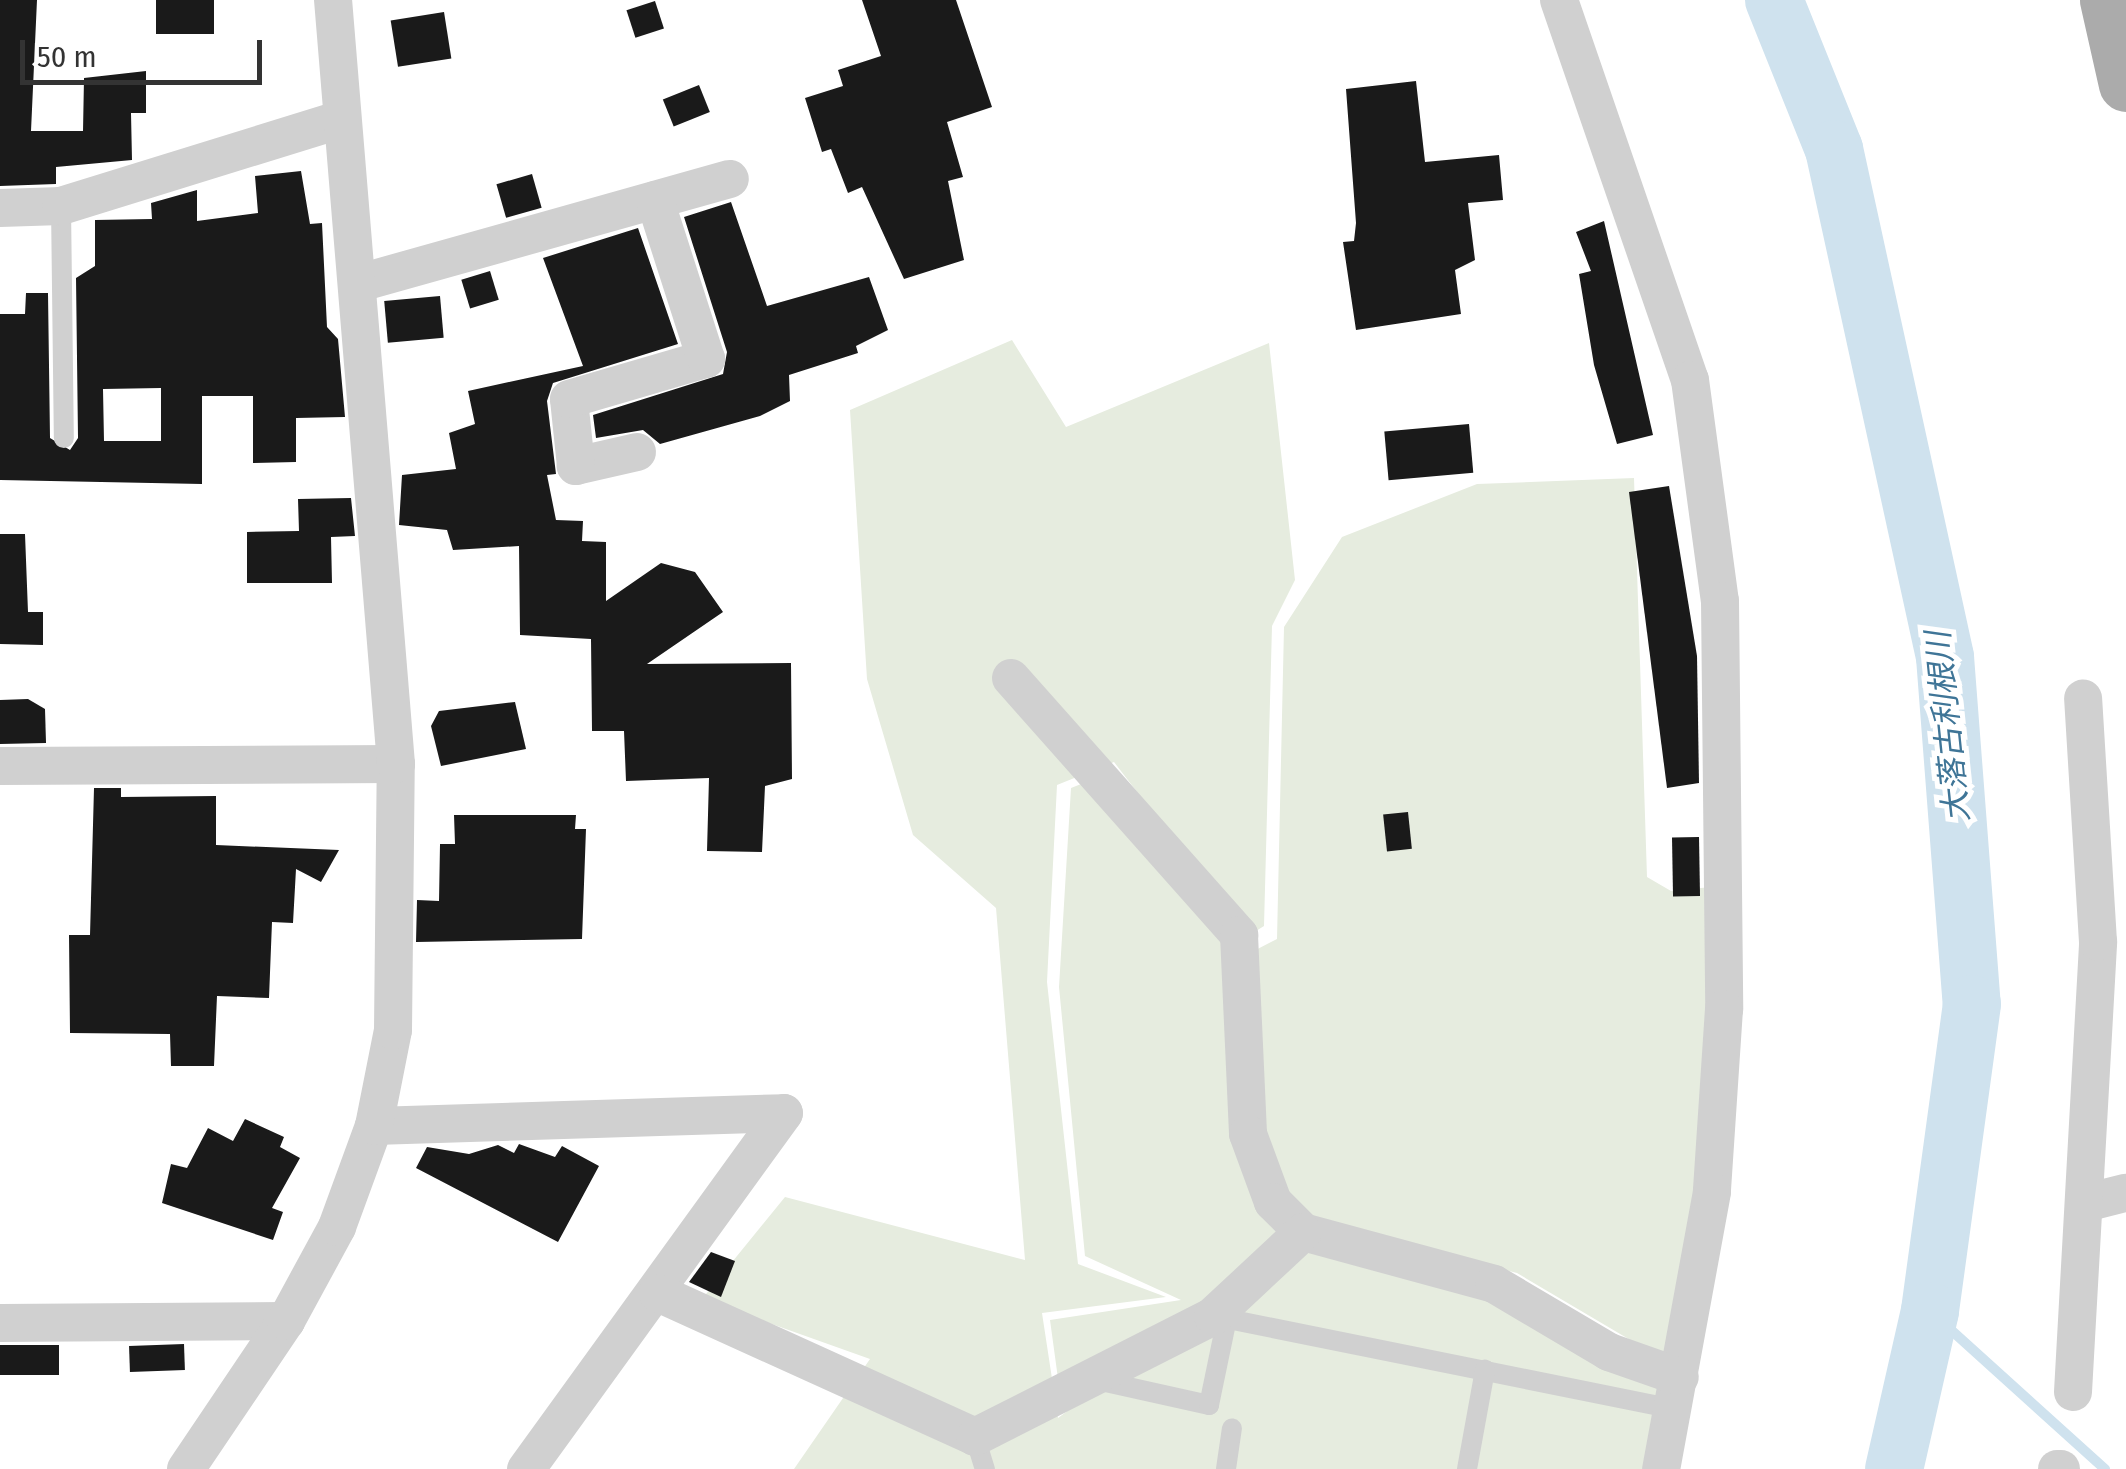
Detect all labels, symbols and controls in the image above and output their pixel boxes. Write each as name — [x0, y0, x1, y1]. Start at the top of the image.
scale bar — [25, 20, 268, 82]
text: 50 m — [37, 39, 97, 75]
water label: 大落古利根川 — [1919, 630, 1977, 824]

